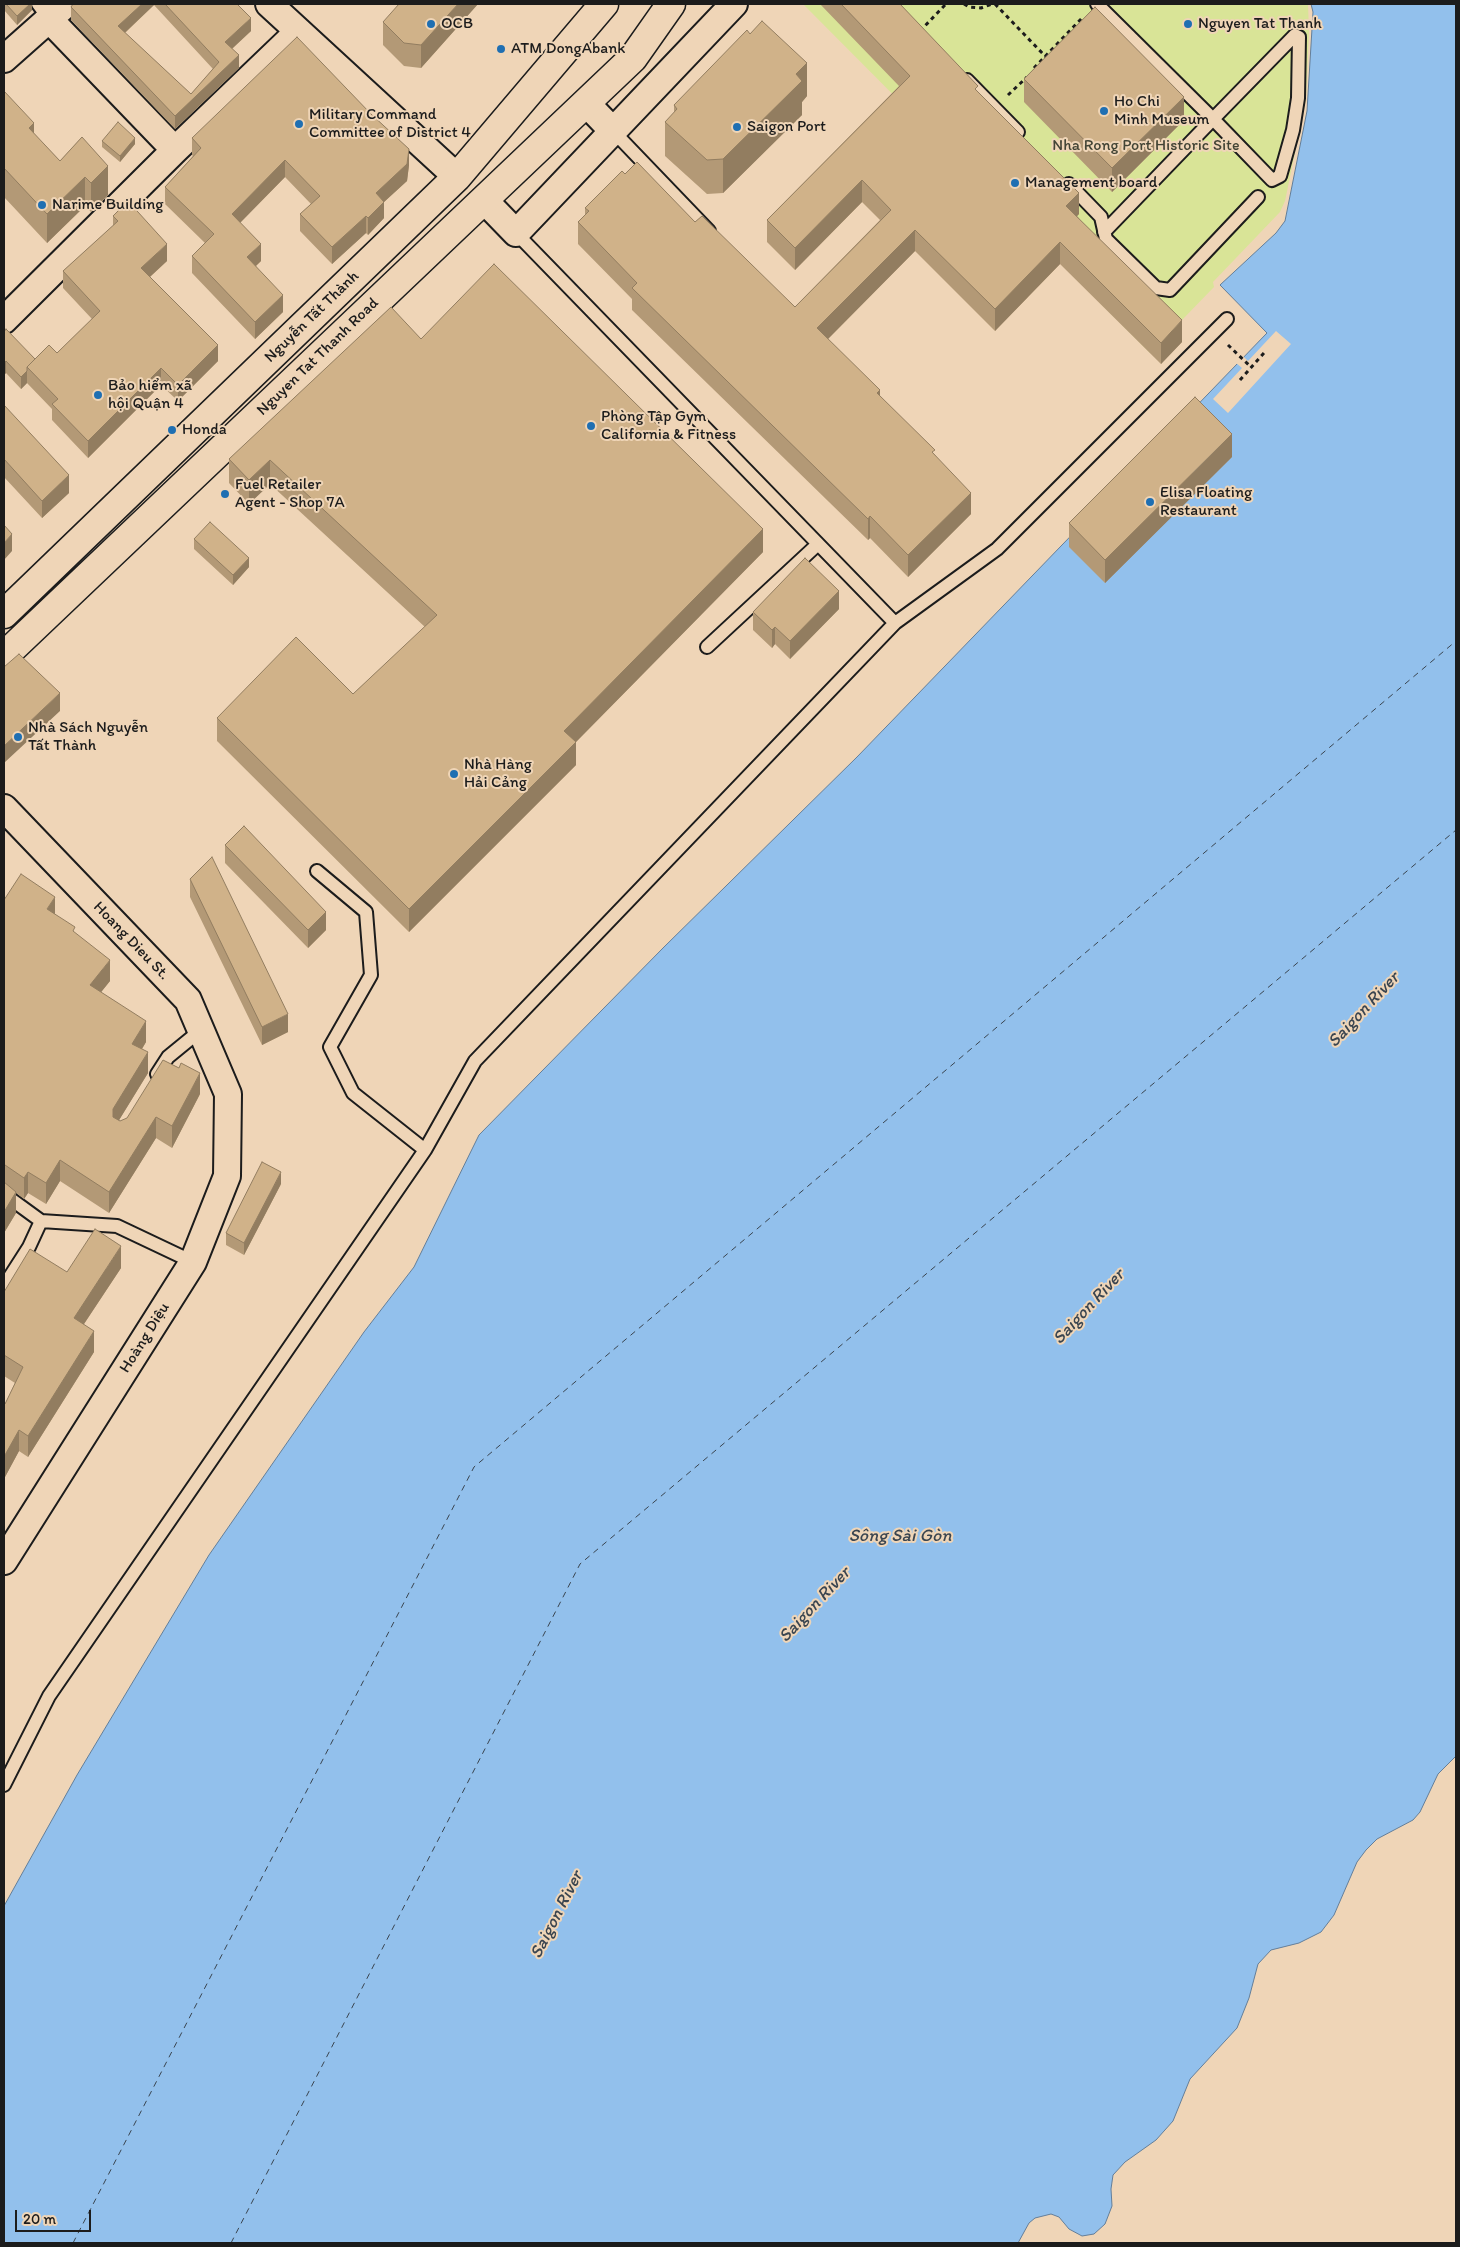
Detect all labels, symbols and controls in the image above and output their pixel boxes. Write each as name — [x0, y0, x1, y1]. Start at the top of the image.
place label: OCB — [441, 14, 473, 34]
place label: Nguyen Tat Thanh — [1198, 14, 1322, 34]
marker: OCB — [425, 18, 437, 30]
marker: Nguyen Tat Thanh — [1182, 18, 1194, 30]
place label: ATM DongAbank — [511, 39, 625, 59]
marker: ATM DongAbank — [495, 43, 507, 55]
place label: Ho Chi Minh Museum — [1114, 92, 1209, 130]
place label: Military Command Committee of District 4 — [309, 105, 471, 143]
marker: Ho Chi Minh Museum — [1098, 105, 1110, 117]
place label: Saigon Port — [747, 117, 826, 137]
marker: Military Command Committee of District 4 — [293, 118, 305, 130]
marker: Saigon Port — [731, 121, 743, 133]
park label: Nha Rong Port Historic Site — [1052, 136, 1240, 156]
place label: Management board — [1025, 173, 1158, 193]
marker: Management board — [1009, 177, 1021, 189]
place label: Narime Building — [52, 195, 163, 215]
marker: Narime Building — [36, 199, 48, 211]
street label: Nguyễn Tất Thành — [261, 267, 363, 367]
street label: Nguyen Tat Thanh Road — [253, 294, 383, 420]
place label: Bảo hiểm xã hội Quận 4 — [108, 376, 192, 414]
marker: Bảo hiểm xã hội Quận 4 — [92, 389, 104, 401]
place label: Phòng Tập Gym California & Fitness — [601, 407, 736, 445]
place label: Honda — [182, 420, 227, 440]
marker: Phòng Tập Gym California & Fitness — [585, 420, 597, 432]
marker: Honda — [166, 424, 178, 436]
place label: Fuel Retailer Agent - Shop 7A — [235, 475, 345, 513]
place label: Elisa Floating Restaurant — [1160, 483, 1252, 521]
marker: Fuel Retailer Agent - Shop 7A — [219, 488, 231, 500]
marker: Elisa Floating Restaurant — [1144, 496, 1156, 508]
place label: Nhà Sách Nguyễn Tất Thành — [28, 718, 148, 756]
marker: Nhà Sách Nguyễn Tất Thành — [12, 731, 24, 743]
place label: Nhà Hàng Hải Cảng — [464, 755, 532, 793]
marker: Nhà Hàng Hải Cảng — [448, 768, 460, 780]
street label: Hoang Dieu St. — [89, 898, 173, 984]
water label: Saigon River — [1324, 968, 1404, 1052]
water label: Saigon River — [1049, 1265, 1129, 1349]
street label: Hoàng Diệu — [116, 1299, 174, 1377]
water label: Sông Sài Gòn — [849, 1525, 951, 1547]
water label: Saigon River — [775, 1563, 855, 1647]
water label: Saigon River — [526, 1868, 588, 1962]
scale bar — [18, 2200, 94, 2232]
text: 20 m — [23, 2210, 56, 2228]

